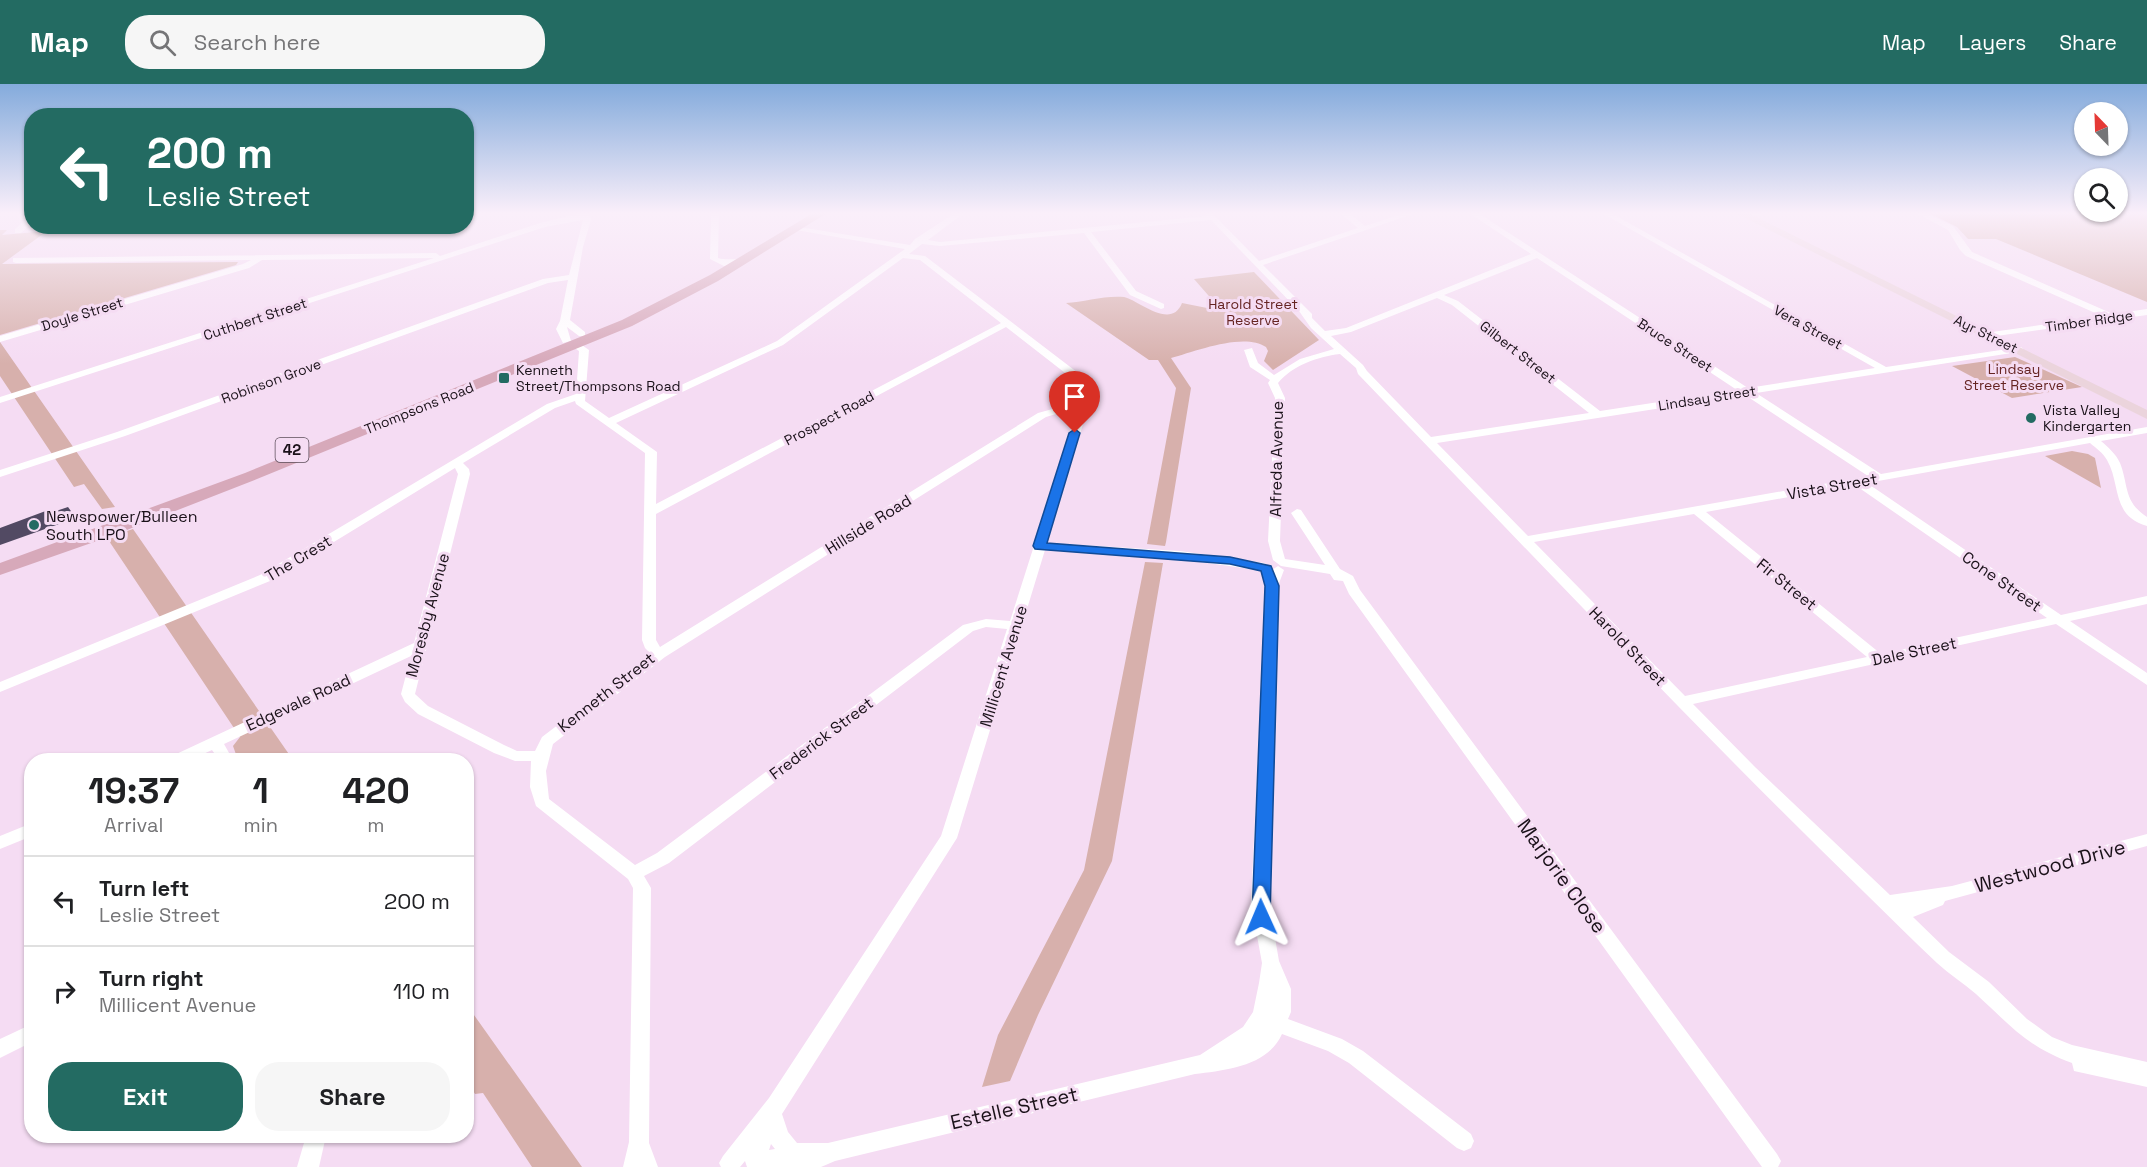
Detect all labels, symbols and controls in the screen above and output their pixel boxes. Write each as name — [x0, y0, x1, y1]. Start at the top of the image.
search box — [125, 15, 545, 69]
text: Map — [30, 24, 89, 60]
icon: search — [146, 26, 179, 59]
text: Search here — [194, 28, 321, 56]
text: Map — [1882, 29, 1926, 56]
text: Layers — [1959, 29, 2026, 56]
text: Share — [2059, 29, 2117, 56]
north arrow — [2074, 102, 2128, 156]
map controls — [2074, 102, 2128, 222]
text: 200 m — [147, 127, 273, 180]
icon: left — [48, 132, 126, 210]
button: search — [2074, 168, 2128, 222]
text: Leslie Street — [147, 179, 311, 214]
street label: Doyle Street — [39, 293, 125, 335]
street label: Cuthbert Street — [201, 294, 309, 344]
park label: Harold Street Reserve — [1208, 295, 1298, 329]
street label: Vera Street — [1770, 301, 1846, 353]
street label: Timber Ridge — [2044, 306, 2134, 336]
street label: Ayr Street — [1951, 311, 2021, 357]
street label: Bruce Street — [1634, 314, 1716, 376]
street label: Gilbert Street — [1476, 317, 1560, 387]
street label: Robinson Grove — [219, 355, 323, 407]
park label: Lindsay Street Reserve — [1964, 360, 2064, 394]
place label: Kenneth Street/Thompsons Road — [516, 361, 681, 395]
marker: Kenneth Street/Thompsons Road — [497, 371, 511, 385]
pin — [1049, 371, 1100, 433]
street label: Thompsons Road — [362, 378, 476, 438]
icon: arrive — [1058, 380, 1091, 413]
street label: Lindsay Street — [1657, 381, 1757, 415]
street label: Prospect Road — [781, 387, 877, 449]
street label: Alfreda Avenue — [1265, 401, 1288, 517]
place label: Vista Valley Kindergarten — [2043, 401, 2131, 435]
marker: Vista Valley Kindergarten — [2024, 411, 2038, 425]
road number: 42 — [276, 438, 308, 462]
street label: Vista Street — [1785, 468, 1879, 505]
street label: Hillside Road — [821, 490, 915, 559]
place label: Newspower/Bulleen South LPO — [46, 506, 198, 545]
marker: Newspower/Bulleen South LPO — [27, 518, 41, 532]
street label: The Crest — [261, 530, 335, 586]
street label: Cone Street — [1958, 546, 2046, 617]
street label: Moresby Avenue — [401, 551, 454, 680]
street label: Fir Street — [1752, 554, 1821, 615]
street label: Harold Street — [1584, 602, 1671, 691]
street label: Millicent Avenue — [975, 603, 1032, 729]
street label: Dale Street — [1870, 632, 1958, 671]
street label: Kenneth Street — [553, 648, 659, 737]
street label: Edgevale Road — [243, 669, 354, 736]
street label: Frederick Street — [765, 692, 877, 784]
text: 19:37 — [88, 768, 179, 814]
text: 1 — [253, 768, 269, 814]
text: 420 — [342, 768, 410, 814]
text: Arrival — [104, 812, 163, 838]
text: min — [244, 812, 278, 838]
text: m — [367, 812, 385, 838]
street label: Marjorie Close — [1512, 814, 1612, 938]
street label: Westwood Drive — [1972, 833, 2128, 899]
text: Turn left — [99, 874, 189, 902]
icon: left — [48, 885, 81, 918]
position arrow — [1229, 885, 1293, 949]
text: 200 m — [384, 887, 450, 915]
text: Leslie Street — [99, 902, 220, 928]
text: Turn right — [99, 964, 204, 992]
icon: right — [48, 975, 81, 1008]
text: 110 m — [393, 977, 450, 1005]
text: Millicent Avenue — [99, 992, 256, 1018]
button: Exit — [48, 1062, 243, 1131]
button: Share — [255, 1062, 450, 1131]
street label: Estelle Street — [948, 1081, 1080, 1135]

